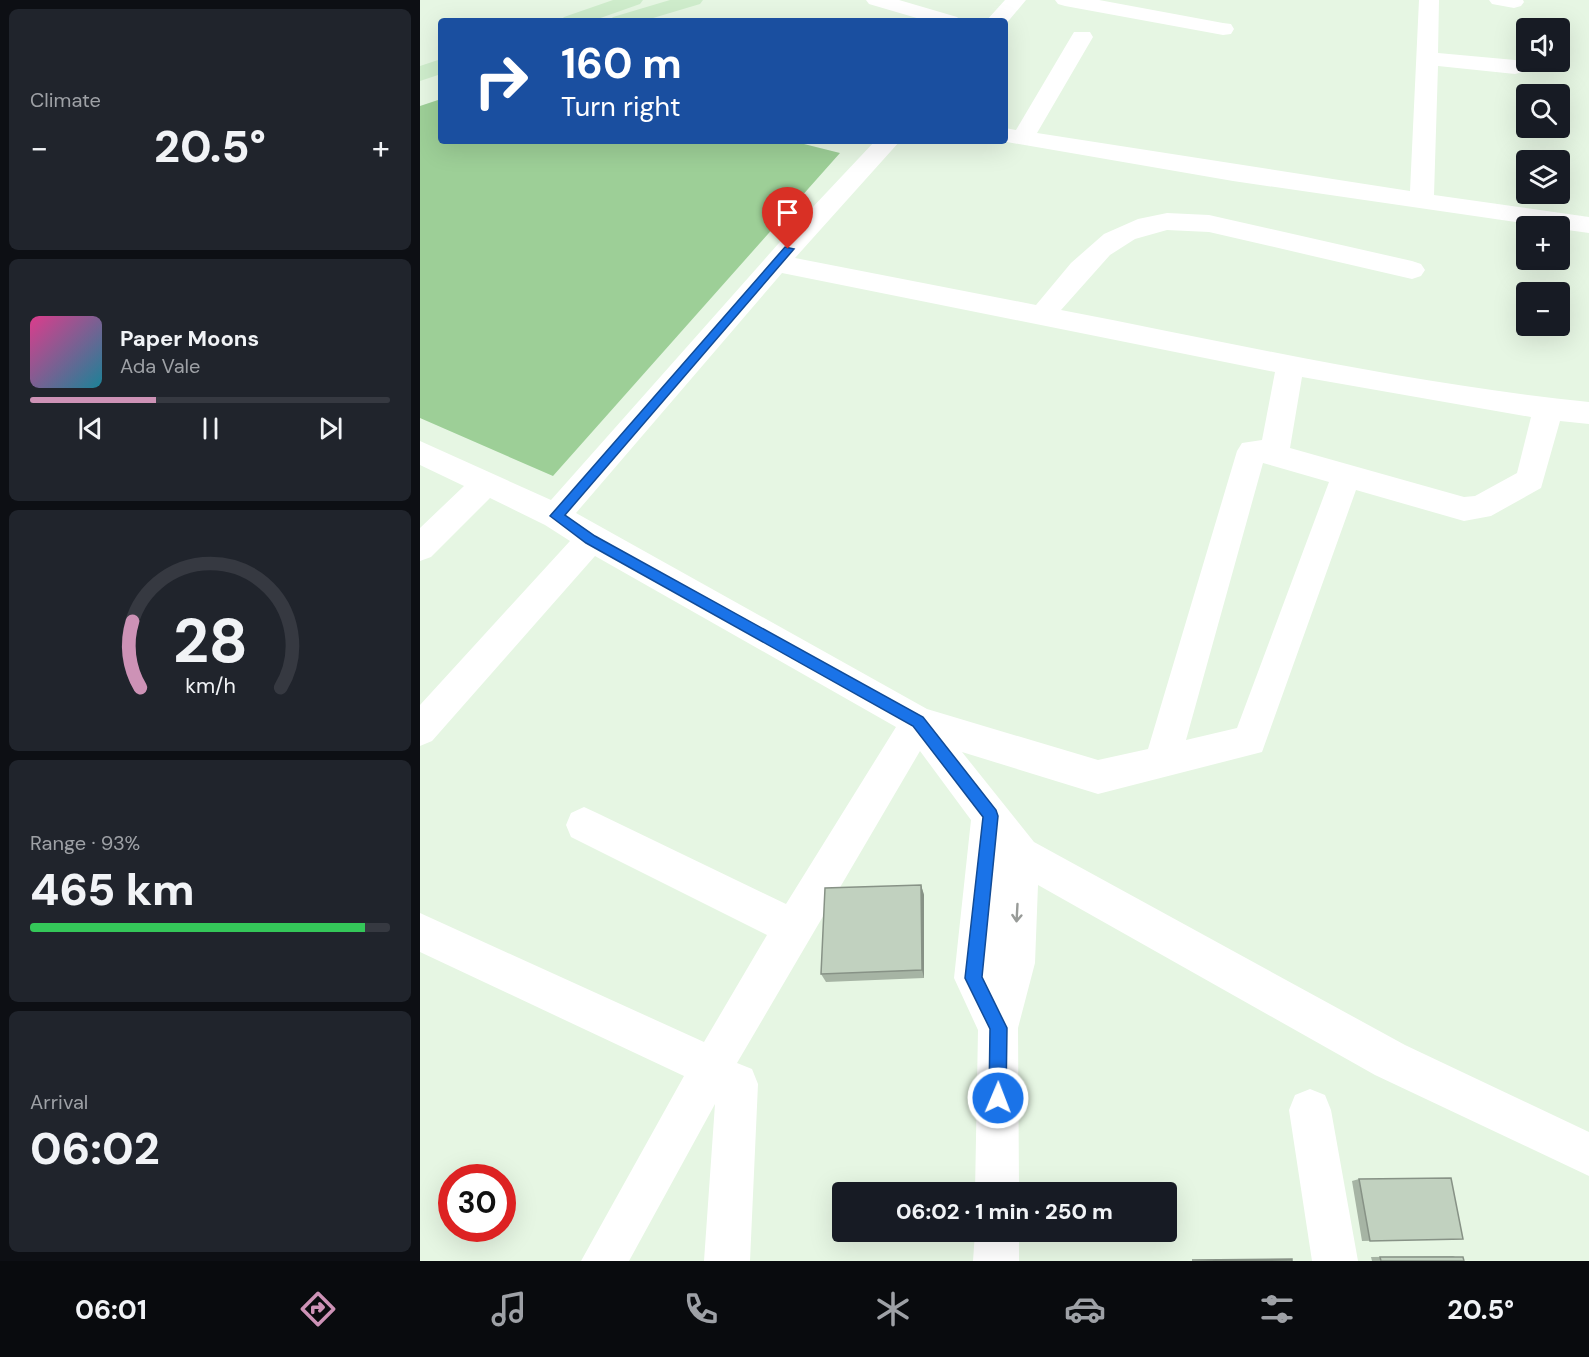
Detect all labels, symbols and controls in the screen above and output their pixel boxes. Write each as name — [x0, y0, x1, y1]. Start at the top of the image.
map controls — [1516, 18, 1570, 336]
button: sound — [1516, 18, 1570, 72]
text: 160 m — [561, 36, 682, 91]
icon: right — [462, 42, 540, 120]
button: search — [1516, 84, 1570, 138]
text: Climate — [30, 87, 101, 113]
text: Turn right — [561, 89, 681, 124]
text: 20.5° — [154, 117, 266, 176]
text: − — [30, 126, 48, 169]
text: + — [372, 126, 390, 169]
button: layers — [1516, 150, 1570, 204]
pin — [762, 187, 813, 249]
icon: arrive — [771, 196, 804, 229]
button: + — [1516, 216, 1570, 270]
button: − — [1516, 282, 1570, 336]
text: Paper Moons — [120, 324, 259, 353]
text: Ada Vale — [120, 353, 200, 379]
icon: previous — [74, 412, 107, 445]
icon: pause — [194, 412, 227, 445]
icon: next — [314, 412, 347, 445]
text: 28 — [172, 600, 248, 681]
text: km/h — [185, 672, 235, 700]
text: Range · 93% — [30, 830, 140, 856]
text: 465 km — [30, 860, 195, 919]
one-way arrow — [1012, 903, 1023, 923]
position arrow — [966, 1066, 1030, 1130]
text: Arrival — [30, 1089, 88, 1115]
text: 06:02 — [30, 1119, 160, 1178]
speed limit sign: 30 — [438, 1164, 516, 1242]
text: 06:02 · 1 min · 250 m — [896, 1197, 1113, 1226]
icon: directions — [297, 1288, 339, 1330]
icon: music — [488, 1288, 530, 1330]
icon: phone — [680, 1288, 722, 1330]
icon: climate — [872, 1288, 914, 1330]
icon: car — [1064, 1288, 1106, 1330]
icon: filters — [1256, 1288, 1298, 1330]
text: 06:01 — [75, 1292, 147, 1327]
text: 20.5° — [1447, 1292, 1514, 1327]

